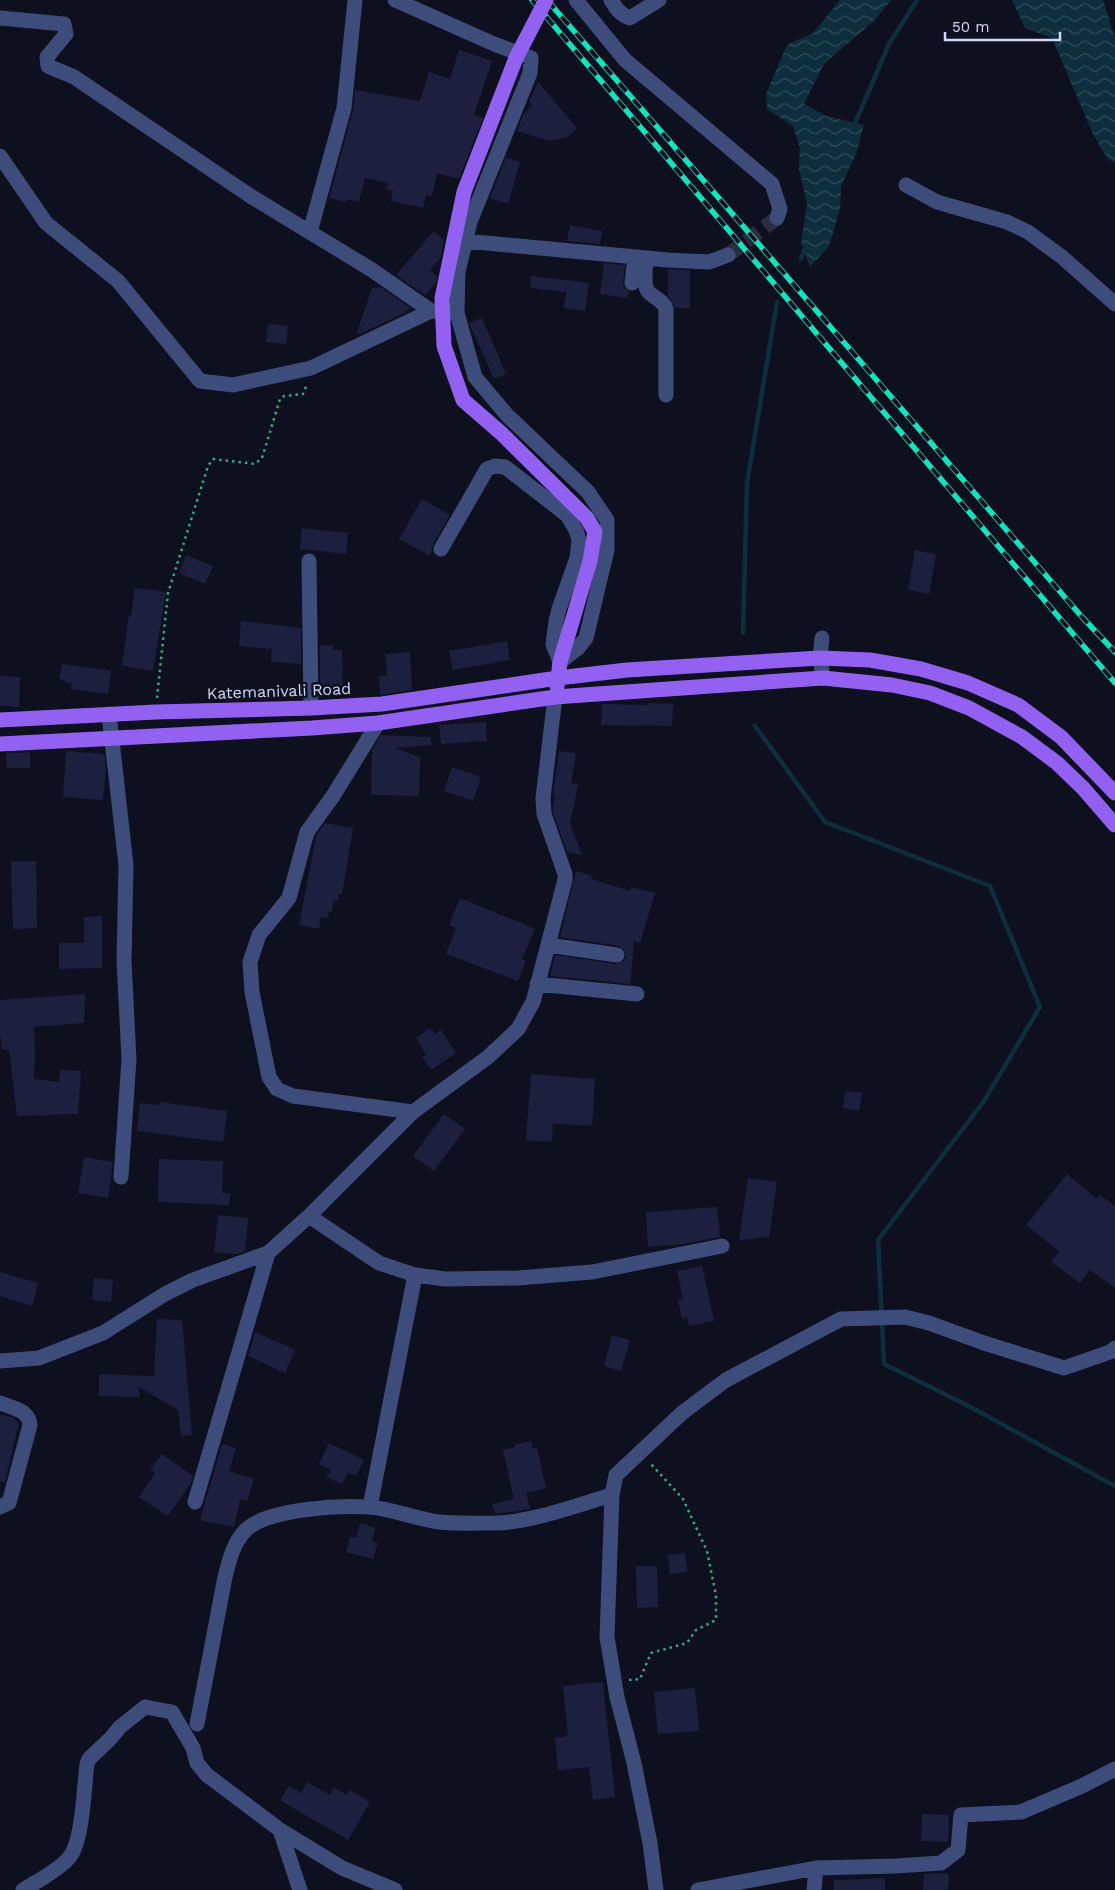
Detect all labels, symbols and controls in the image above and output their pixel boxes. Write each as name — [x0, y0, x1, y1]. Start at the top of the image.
scale bar — [945, 10, 1060, 42]
text: 50 m — [952, 18, 989, 36]
street label: Katemanivali Road — [207, 679, 351, 703]

